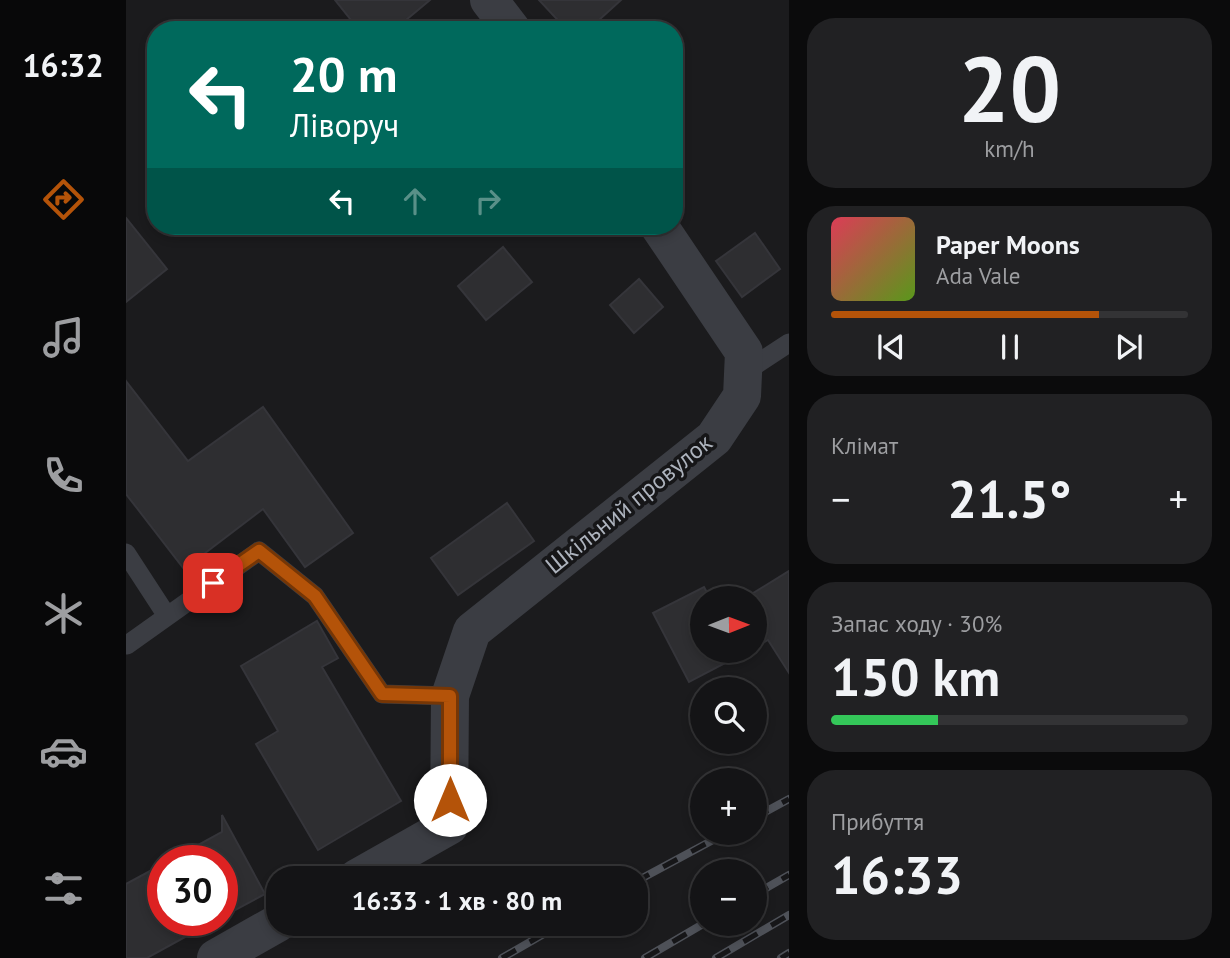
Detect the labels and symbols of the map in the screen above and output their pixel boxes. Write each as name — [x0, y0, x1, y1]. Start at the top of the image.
street label: Шкільний провулок — [539, 427, 719, 580]
pin — [183, 553, 243, 613]
north arrow — [690, 586, 766, 663]
position arrow — [413, 763, 487, 837]
speed limit sign: 30 — [147, 845, 238, 936]

